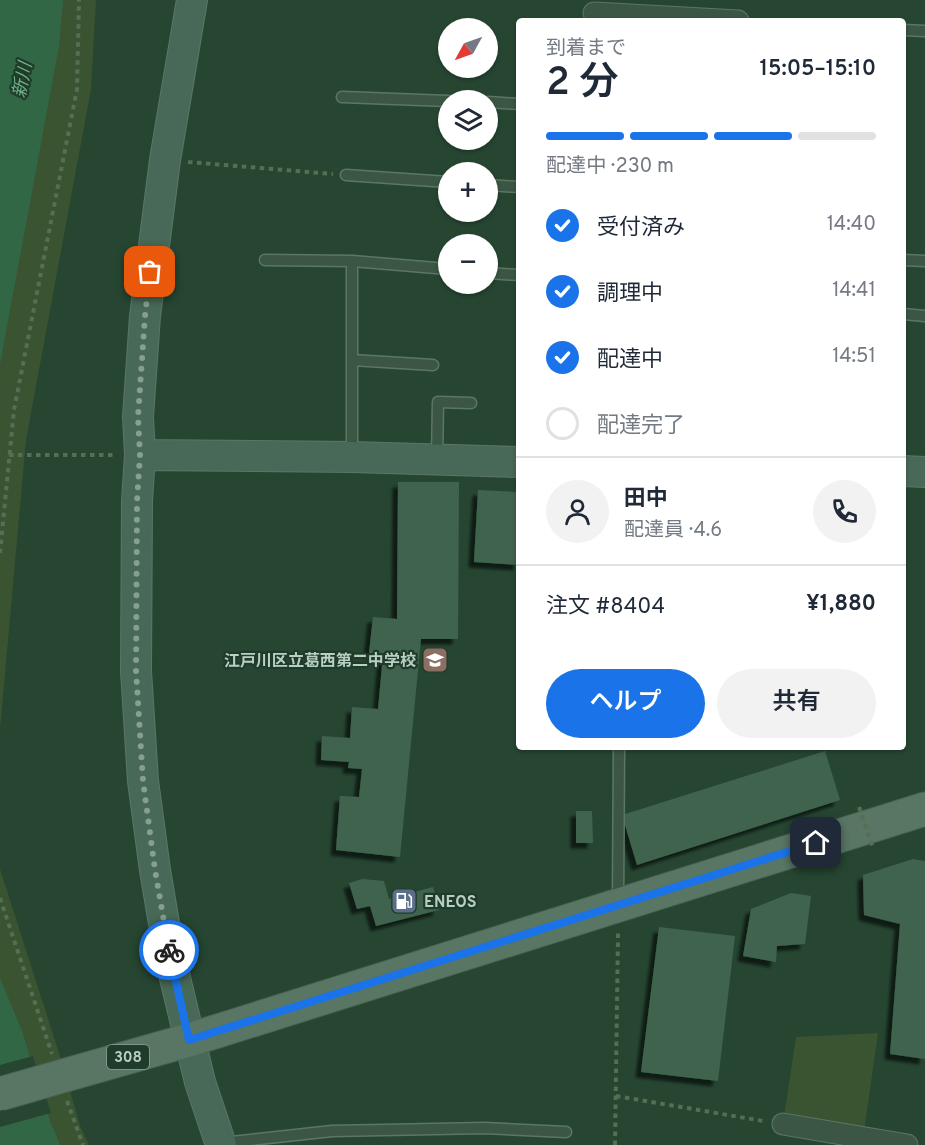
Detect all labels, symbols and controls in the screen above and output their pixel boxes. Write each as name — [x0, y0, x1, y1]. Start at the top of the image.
north arrow — [438, 18, 498, 78]
map controls — [438, 18, 498, 294]
text: 到着まで — [546, 36, 626, 62]
text: 15:05–15:10 — [759, 56, 876, 83]
water label: 新川 — [9, 58, 39, 100]
text: 2 分 — [546, 60, 618, 109]
button: layers — [438, 90, 498, 150]
text: 配達中 · 230 m — [546, 154, 674, 180]
button: + — [438, 162, 498, 222]
icon: check — [546, 209, 579, 242]
text: 14:40 — [827, 212, 876, 238]
text: 受付済み — [597, 215, 685, 242]
button: − — [438, 234, 498, 294]
pin — [124, 246, 175, 297]
icon: bag — [133, 255, 166, 288]
icon: check — [546, 275, 579, 308]
text: 14:41 — [832, 278, 876, 304]
text: 調理中 — [597, 281, 663, 308]
icon: check — [546, 341, 579, 374]
text: 14:51 — [832, 344, 876, 370]
text: 配達中 — [597, 347, 663, 374]
text: 配達完了 — [597, 413, 685, 440]
button: person — [546, 480, 609, 543]
button: phone — [813, 480, 876, 543]
text: 田中 — [624, 486, 668, 513]
text: 配達員 · 4.6 — [624, 518, 722, 544]
text: ¥1,880 — [806, 591, 876, 618]
text: 注文 #8404 — [546, 594, 665, 621]
school or university icon: 江戸川区立葛西第二中学校 — [420, 645, 450, 675]
place label: 江戸川区立葛西第二中学校 — [224, 652, 416, 672]
button: ヘルプ — [546, 669, 705, 738]
button: 共有 — [717, 669, 876, 738]
pin — [790, 817, 841, 868]
icon: home — [799, 826, 832, 859]
fuel station icon: ENEOS — [389, 886, 419, 916]
place label: ENEOS — [424, 893, 477, 913]
courier — [139, 920, 199, 980]
icon: bike — [153, 934, 186, 967]
road number: 308 — [107, 1045, 149, 1069]

